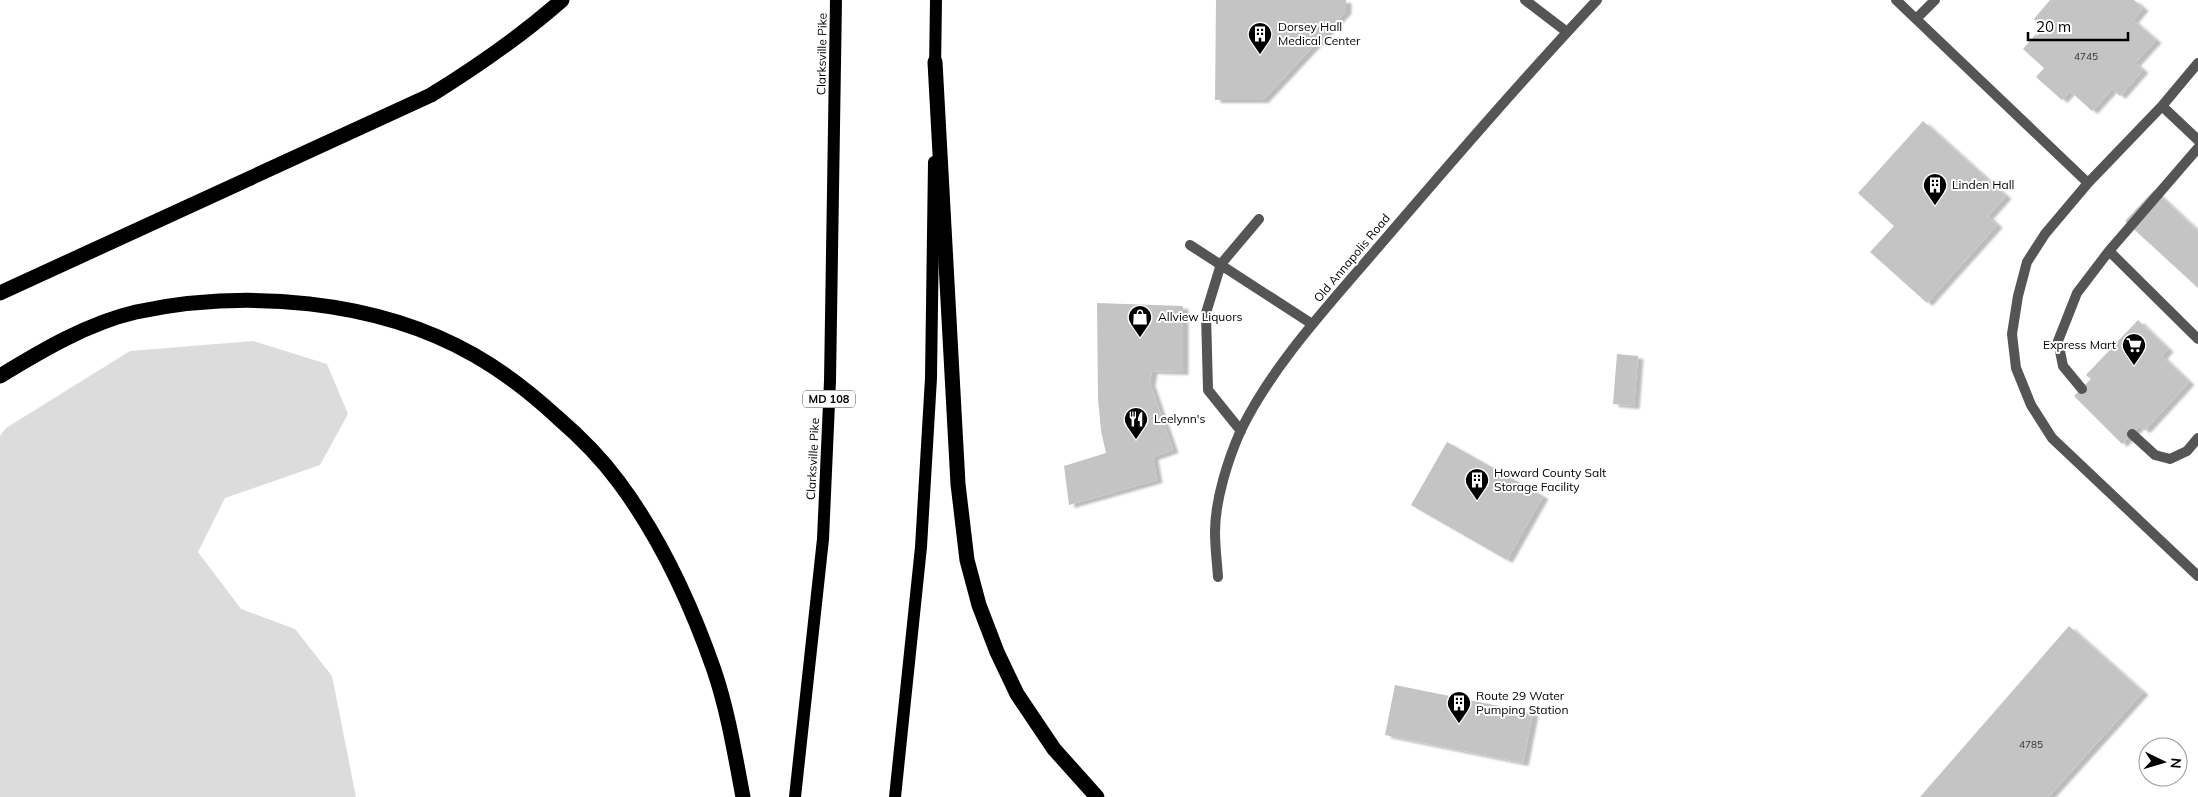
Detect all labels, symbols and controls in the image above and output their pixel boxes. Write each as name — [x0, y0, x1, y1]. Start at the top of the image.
scale bar — [2028, 10, 2128, 42]
street label: Clarksville Pike — [813, 13, 830, 95]
text: 20 m — [2036, 17, 2071, 36]
place label: Dorsey Hall Medical Center — [1278, 19, 1361, 48]
building icon: Dorsey Hall Medical Center — [1247, 21, 1273, 55]
house number: 4745 — [2074, 50, 2098, 63]
building icon: Linden Hall — [1922, 172, 1948, 206]
place label: Linden Hall — [1952, 177, 2014, 192]
street label: Old Annapolis Road — [1310, 210, 1393, 305]
shop icon: Allview Liquors — [1127, 304, 1153, 338]
place label: Allview Liquors — [1158, 309, 1242, 324]
supermarket icon: Express Mart — [2121, 332, 2147, 366]
place label: Express Mart — [2043, 337, 2116, 352]
road number: MD 108 — [803, 390, 855, 408]
restaurant icon: Leelynn's — [1123, 406, 1149, 440]
place label: Leelynn's — [1154, 411, 1205, 426]
street label: Clarksville Pike — [803, 417, 822, 500]
place label: Howard County Salt Storage Facility — [1494, 465, 1606, 494]
building icon: Howard County Salt Storage Facility — [1464, 467, 1490, 501]
place label: Route 29 Water Pumping Station — [1476, 688, 1568, 717]
building icon: Route 29 Water Pumping Station — [1446, 690, 1472, 724]
north arrow — [2138, 737, 2188, 787]
house number: 4785 — [2019, 738, 2043, 751]
text: N — [2167, 757, 2185, 769]

